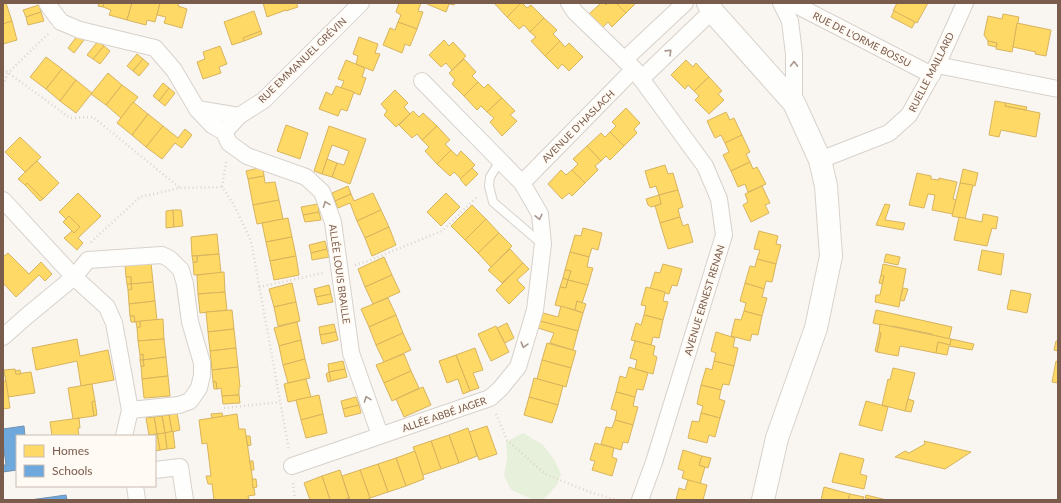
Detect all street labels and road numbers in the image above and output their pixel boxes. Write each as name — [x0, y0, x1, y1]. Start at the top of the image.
street label: RUE DE L'ORME BOSSU — [811, 9, 913, 69]
street label: RUE EMMANUEL GRÉVIN — [255, 15, 349, 105]
street label: RUELLE MAILLARD — [906, 30, 956, 114]
street label: AVENUE D'HASLACH — [539, 87, 617, 165]
street label: ALLÉE LOUIS BRAILLE — [327, 223, 353, 325]
street label: AVENUE ERNEST RENAN — [681, 243, 727, 357]
street label: ALLÉE ABBÉ JAGER — [400, 394, 489, 434]

